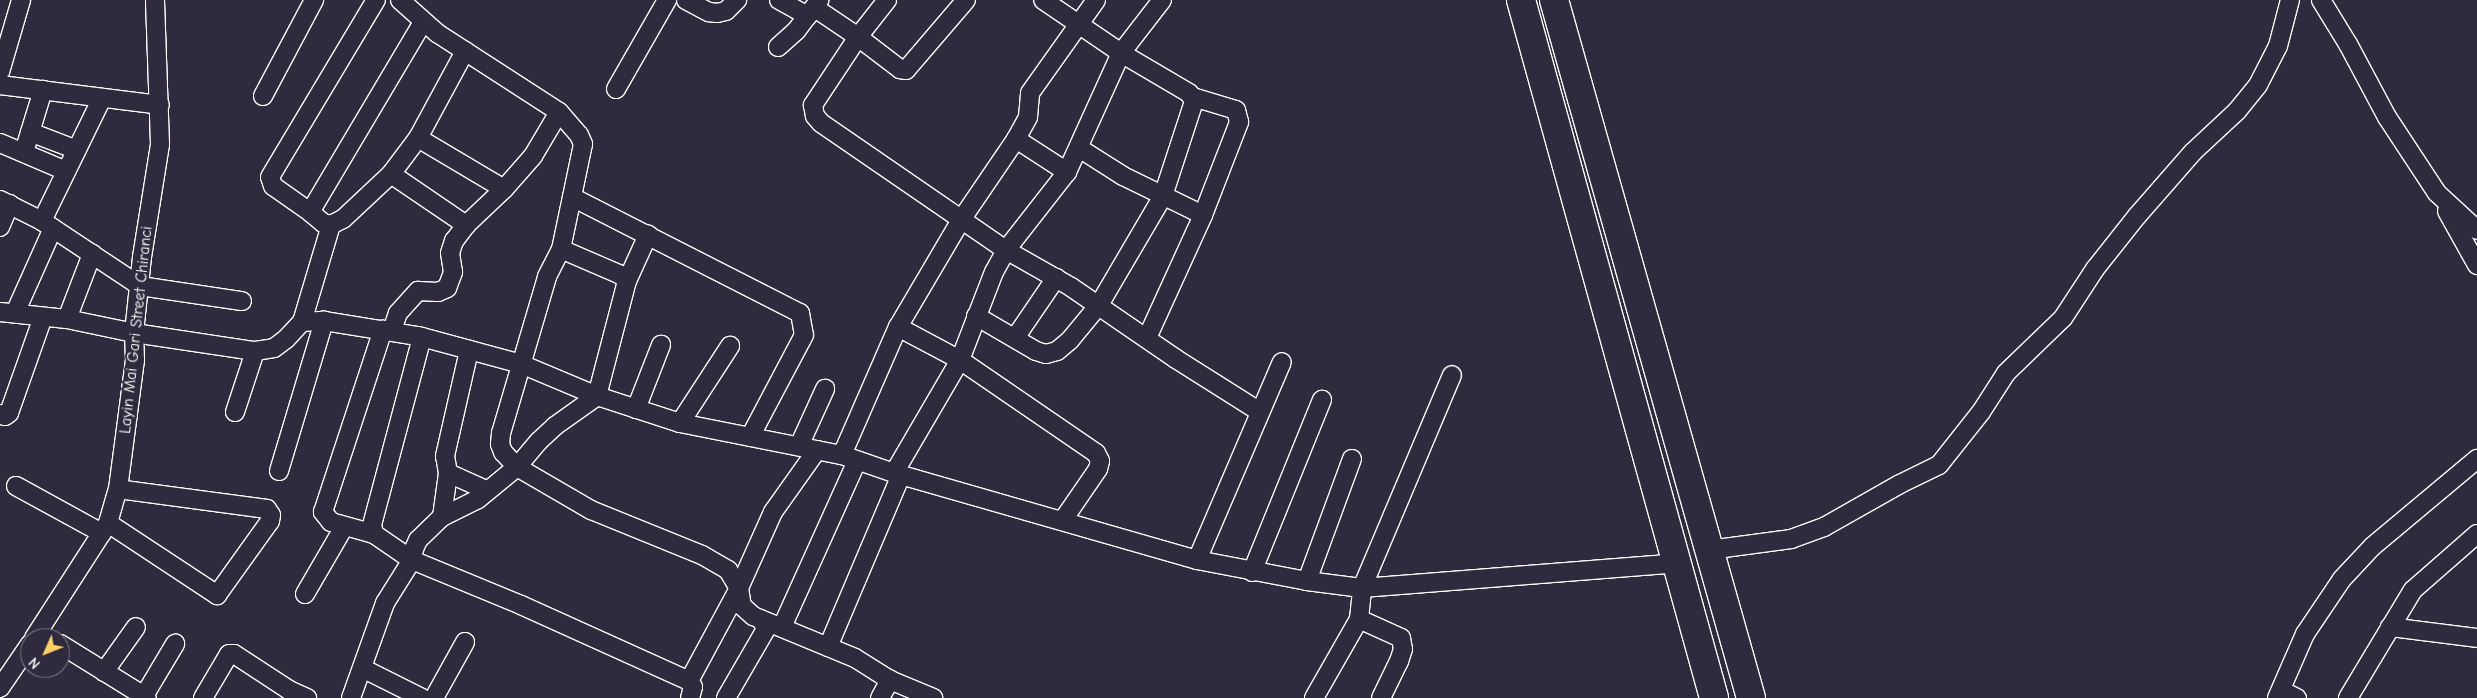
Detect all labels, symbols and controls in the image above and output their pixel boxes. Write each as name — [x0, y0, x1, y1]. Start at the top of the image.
street label: Layin Mai Gari Street Chiranci — [116, 225, 156, 435]
north arrow — [20, 628, 70, 678]
text: N — [25, 654, 44, 672]

